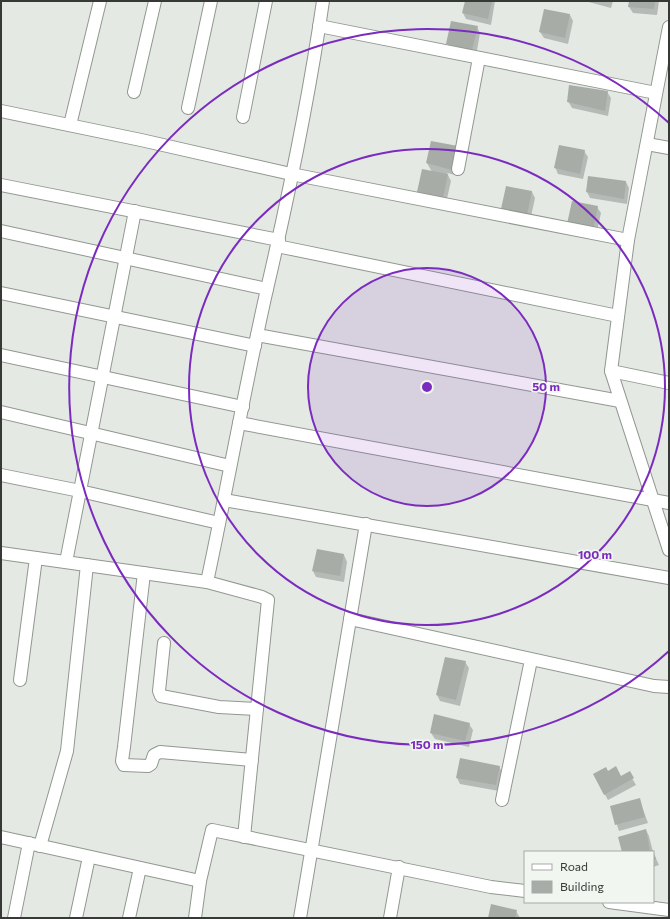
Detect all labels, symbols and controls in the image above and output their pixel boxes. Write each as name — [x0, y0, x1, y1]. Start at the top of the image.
text: 50 m — [532, 379, 560, 393]
centre of rings — [420, 380, 434, 394]
text: 100 m — [578, 547, 612, 561]
text: 150 m — [410, 737, 444, 751]
legend — [524, 851, 654, 903]
text: Road — [560, 859, 588, 873]
text: Building — [560, 879, 604, 893]

